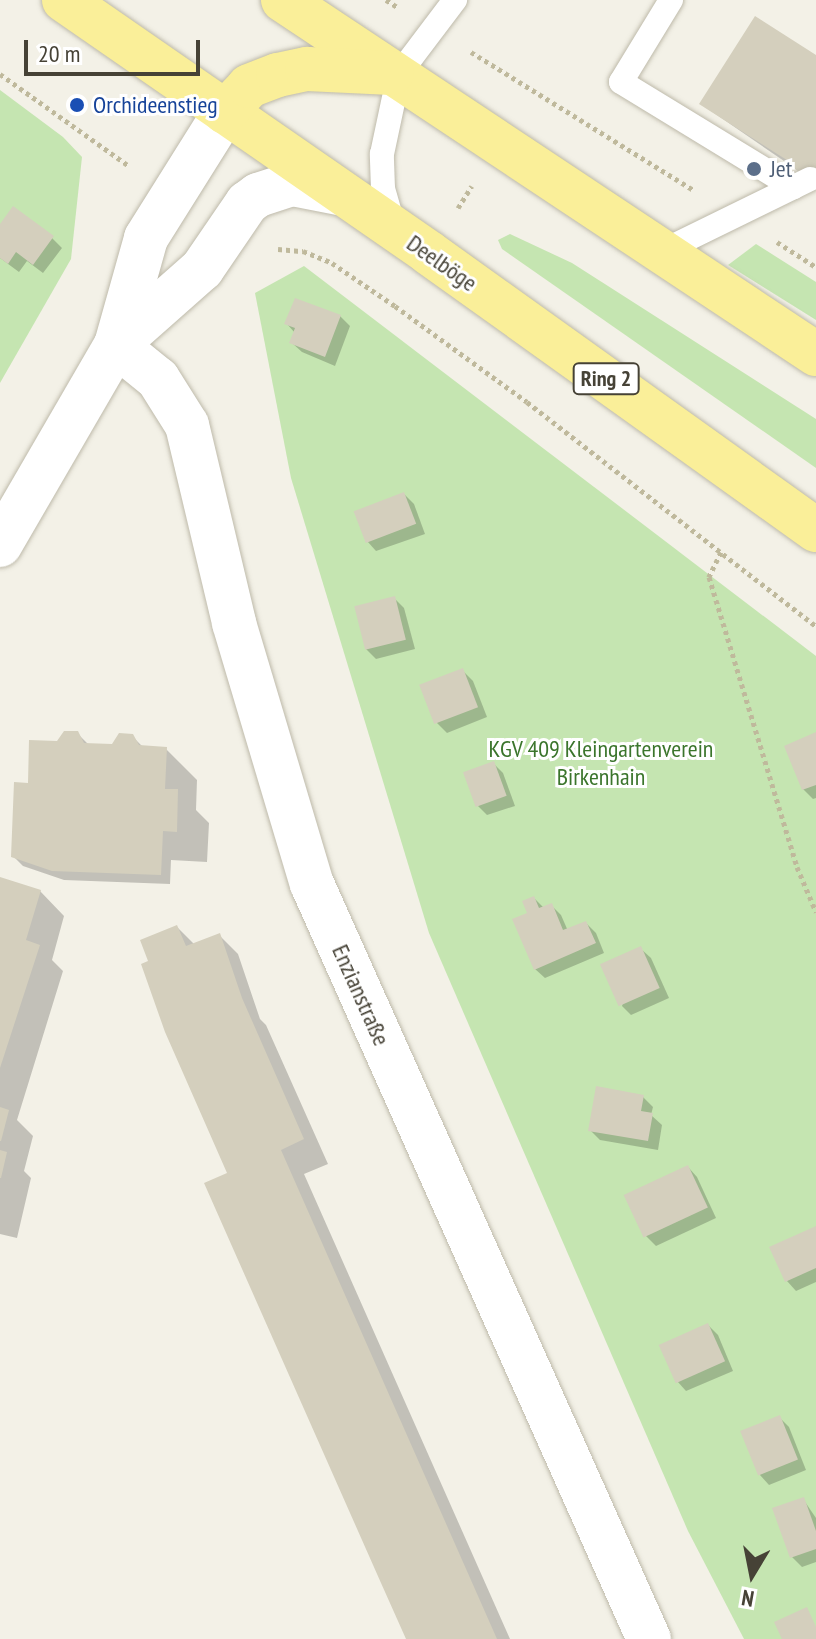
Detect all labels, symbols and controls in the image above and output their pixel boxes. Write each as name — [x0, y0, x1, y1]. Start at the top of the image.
scale bar — [28, 24, 204, 74]
text: 20 m — [38, 38, 80, 69]
place label: Orchideenstieg — [93, 91, 218, 119]
marker: Orchideenstieg — [68, 96, 86, 114]
place label: Jet — [770, 155, 792, 183]
marker: Jet — [745, 160, 763, 178]
street label: Deelböge — [401, 229, 483, 297]
road number: Ring 2 — [572, 361, 640, 397]
park label: KGV 409 Kleingartenverein Birkenhain — [488, 735, 714, 791]
street label: Enzianstraße — [326, 940, 396, 1050]
north arrow — [712, 1535, 792, 1615]
text: N — [740, 1584, 756, 1613]

